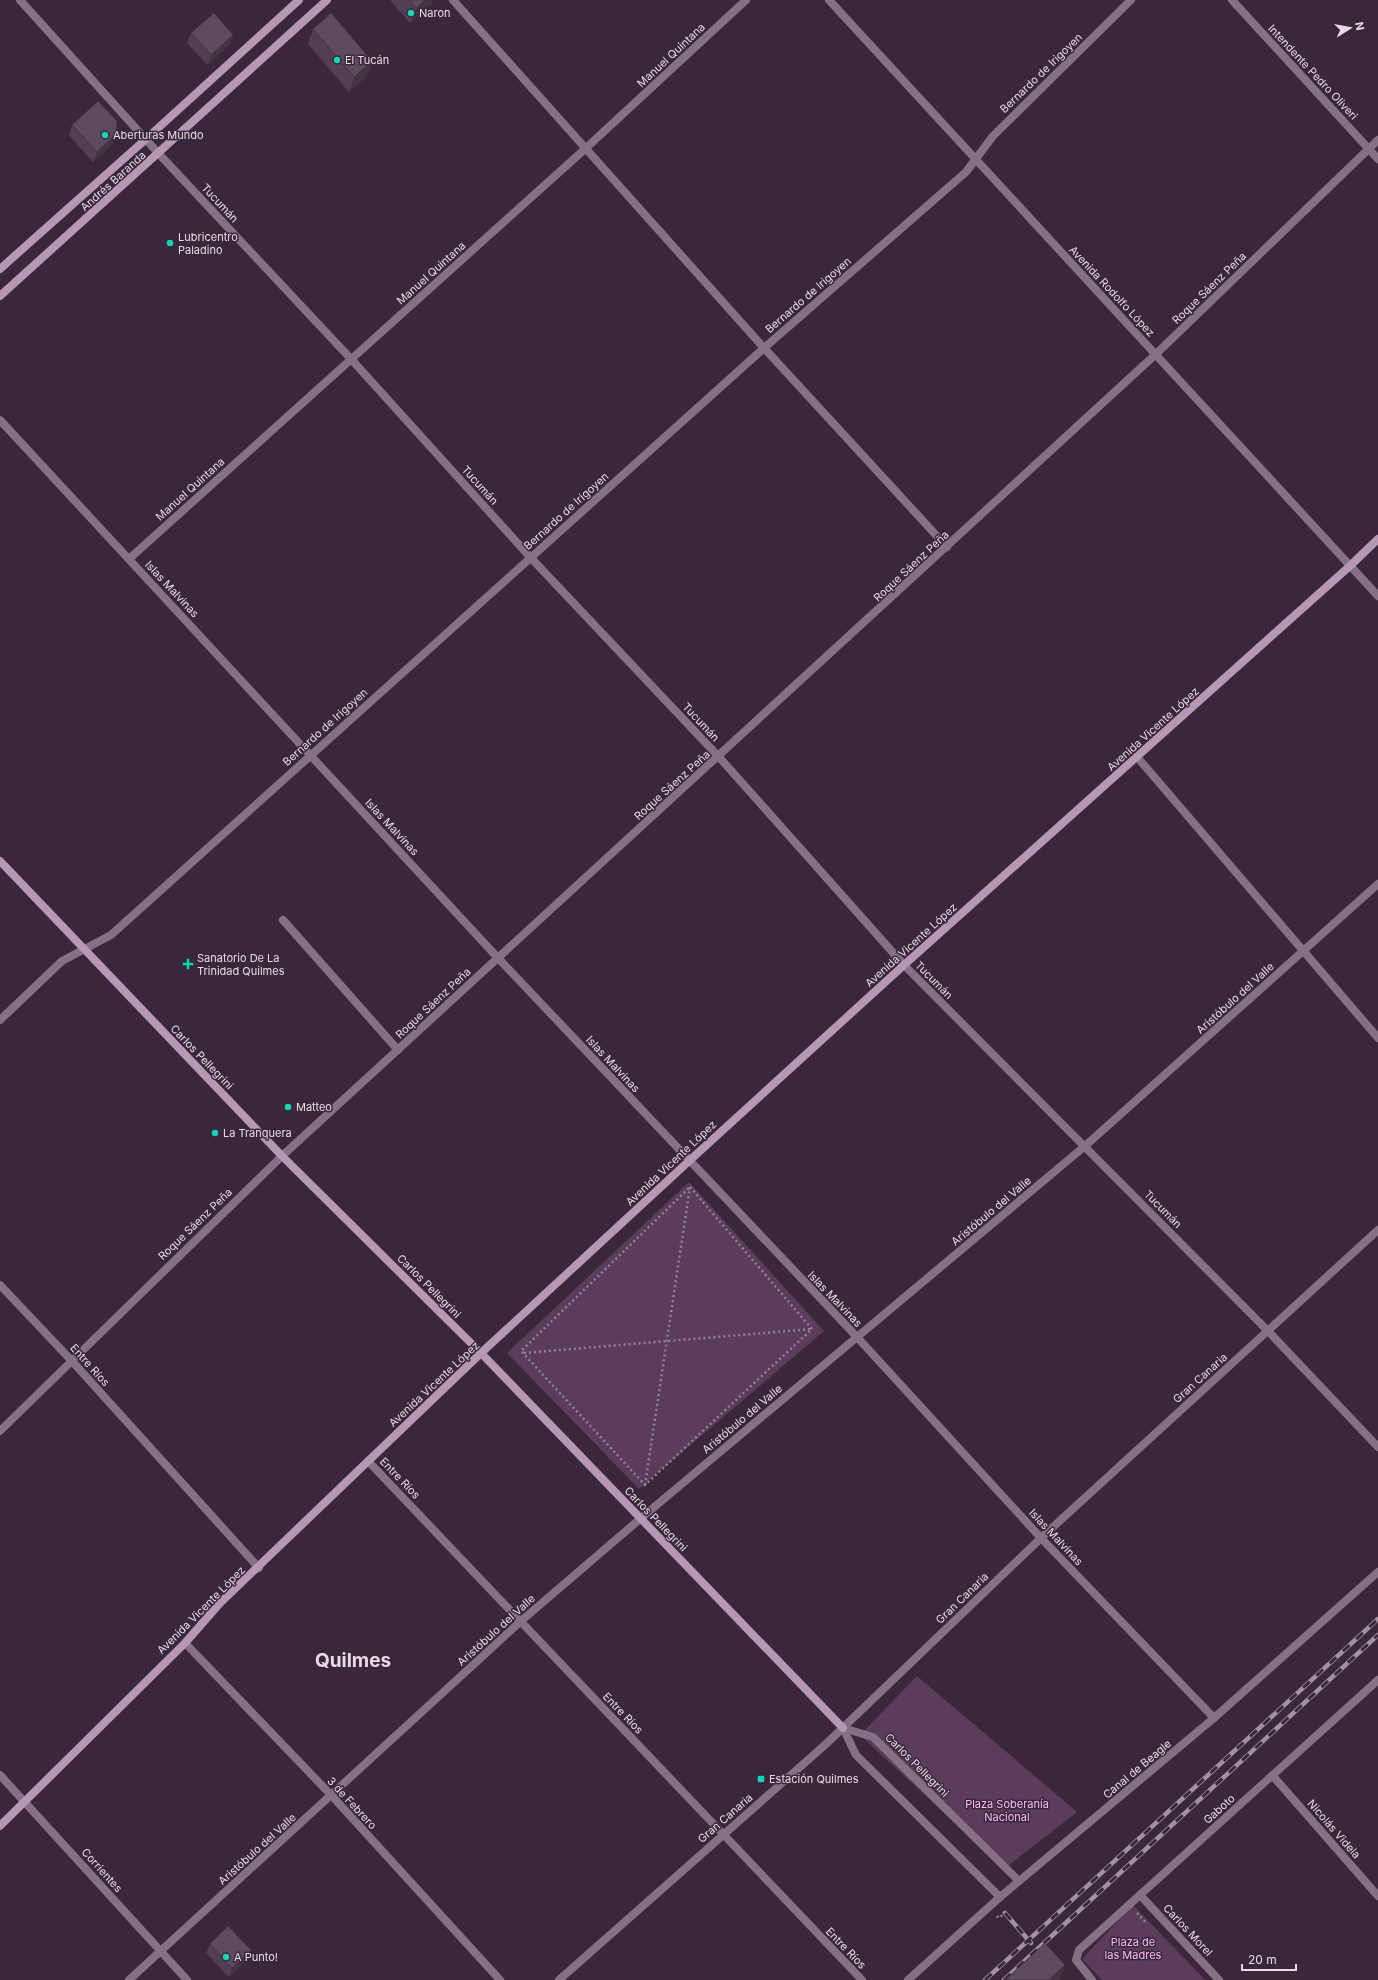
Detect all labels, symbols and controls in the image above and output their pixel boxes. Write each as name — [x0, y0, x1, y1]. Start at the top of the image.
place label: Naron — [419, 6, 451, 20]
marker: Naron — [406, 8, 416, 18]
north arrow — [1330, 8, 1370, 48]
street label: Manuel Quintana — [634, 20, 708, 90]
street label: Intendente Pedro Oliveri — [1265, 21, 1361, 123]
text: N — [1352, 21, 1367, 32]
street label: Bernardo de Irigoyen — [997, 30, 1085, 116]
place label: El Tucán — [345, 53, 389, 67]
marker: El Tucán — [332, 55, 342, 65]
place label: Aberturas Mundo — [113, 128, 204, 142]
marker: Aberturas Mundo — [100, 130, 110, 140]
street label: Andrés Baranda — [77, 148, 149, 214]
street label: Tucumán — [199, 181, 241, 225]
place label: Lubricentro Paladino — [178, 230, 238, 257]
marker: Lubricentro Paladino — [165, 238, 175, 248]
street label: Manuel Quintana — [394, 238, 468, 308]
street label: Avenida Rodolfo López — [1066, 243, 1158, 339]
street label: Roque Sáenz Peña — [1169, 249, 1249, 327]
street label: Bernardo de Irigoyen — [762, 254, 854, 336]
street label: Manuel Quintana — [153, 454, 227, 524]
street label: Tucumán — [459, 463, 501, 507]
street label: Bernardo de Irigoyen — [521, 469, 611, 553]
street label: Roque Sáenz Peña — [871, 528, 951, 604]
street label: Islas Malvinas — [142, 558, 202, 620]
street label: Avenida Vicente López — [1104, 684, 1202, 774]
street label: Bernardo de Irigoyen — [280, 685, 370, 769]
street label: Tucumán — [680, 700, 722, 744]
street label: Roque Sáenz Peña — [631, 747, 713, 823]
street label: Islas Malvinas — [362, 796, 422, 858]
street label: Avenida Vicente López — [862, 900, 960, 990]
place label: Sanatorio De La Trinidad Quilmes — [197, 951, 285, 978]
marker: Sanatorio De La Trinidad Quilmes — [182, 958, 194, 970]
street label: Tucumán — [912, 958, 956, 1002]
street label: Aristóbulo del Valle — [1193, 959, 1277, 1037]
street label: Roque Sáenz Peña — [393, 965, 473, 1041]
street label: Carlos Pellegrini — [168, 1022, 236, 1092]
street label: Islas Malvinas — [583, 1033, 643, 1095]
place label: Matteo — [296, 1100, 332, 1114]
marker: Matteo — [283, 1102, 293, 1112]
street label: Avenida Vicente López — [623, 1117, 719, 1209]
place label: La Tranquera — [223, 1126, 292, 1140]
marker: La Tranquera — [210, 1128, 220, 1138]
street label: Aristóbulo del Valle — [948, 1174, 1034, 1248]
street label: Roque Sáenz Peña — [155, 1185, 235, 1263]
street label: Tucumán — [1141, 1187, 1185, 1231]
street label: Carlos Pellegrini — [394, 1251, 464, 1321]
street label: Islas Malvinas — [805, 1268, 865, 1330]
street label: Avenida Vicente López — [386, 1338, 482, 1430]
street label: Entre Ríos — [67, 1341, 113, 1389]
street label: Gran Canaria — [1170, 1350, 1230, 1406]
street label: Aristóbulo del Valle — [699, 1382, 785, 1456]
street label: Entre Ríos — [377, 1454, 423, 1502]
street label: Carlos Pellegrini — [622, 1484, 690, 1554]
street label: Islas Malvinas — [1026, 1506, 1086, 1568]
street label: Avenida Vicente López — [154, 1563, 248, 1657]
street label: Gran Canaria — [933, 1569, 991, 1627]
street label: Aristóbulo del Valle — [454, 1591, 538, 1669]
district label: Quilmes — [315, 1649, 391, 1672]
street label: Entre Ríos — [600, 1689, 646, 1737]
street label: Carlos Pellegrini — [882, 1730, 952, 1800]
street label: Canal de Beagle — [1100, 1736, 1174, 1802]
place label: Estación Quilmes — [769, 1772, 859, 1786]
street label: 3 de Febrero — [324, 1774, 380, 1832]
marker: Estación Quilmes — [756, 1774, 766, 1784]
street label: Gran Canaria — [695, 1790, 755, 1846]
street label: Gaboto — [1200, 1791, 1238, 1827]
park label: Plaza Soberanía Nacional — [965, 1797, 1049, 1824]
street label: Nicolás Videla — [1304, 1797, 1364, 1861]
street label: Aristóbulo del Valle — [215, 1810, 299, 1888]
street label: Corrientes — [79, 1845, 126, 1895]
street label: Carlos Morel — [1160, 1901, 1216, 1959]
street label: Entre Ríos — [823, 1924, 869, 1972]
park label: Plaza de las Madres — [1105, 1935, 1162, 1962]
scale bar — [1242, 1946, 1296, 1972]
place label: A Punto! — [234, 1950, 278, 1964]
marker: A Punto! — [221, 1952, 231, 1962]
text: 20 m — [1248, 1952, 1277, 1967]

